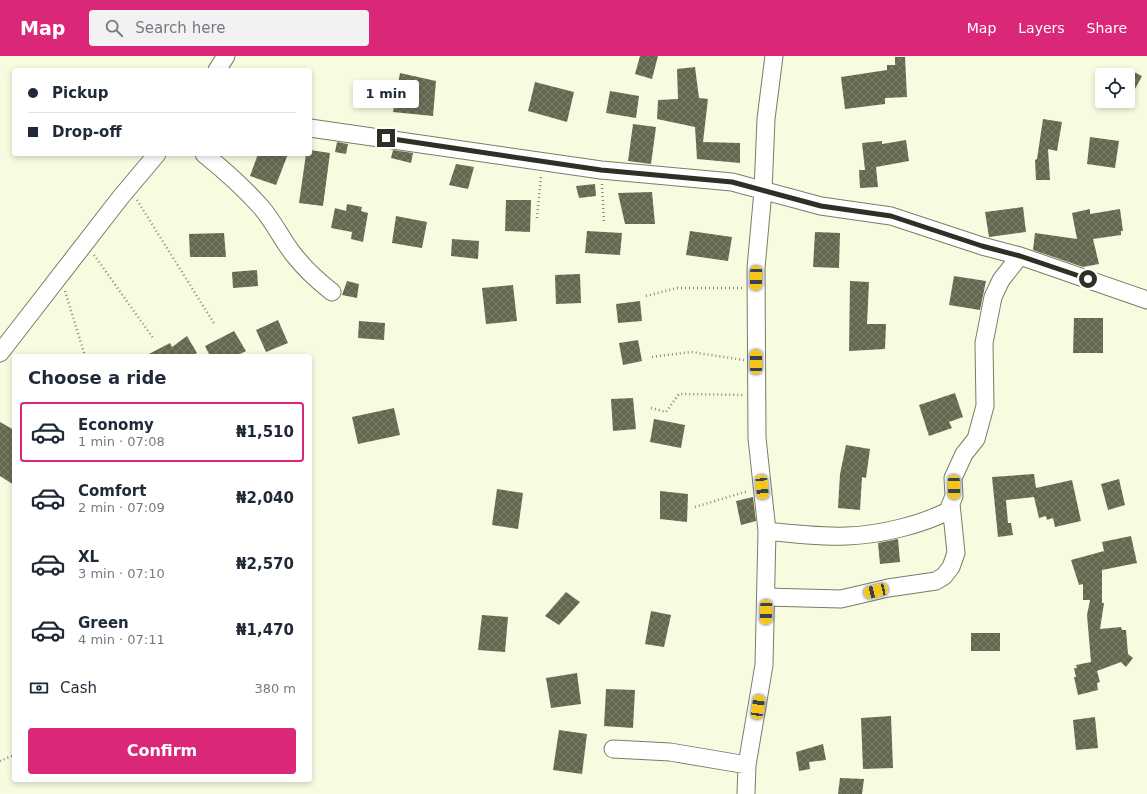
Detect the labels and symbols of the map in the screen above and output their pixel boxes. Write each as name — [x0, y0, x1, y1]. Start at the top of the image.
callout: 1 min — [353, 80, 419, 108]
route end — [377, 129, 395, 147]
car — [750, 266, 762, 290]
route start — [1079, 270, 1097, 288]
car — [750, 350, 762, 374]
car — [755, 474, 769, 500]
car — [948, 475, 960, 499]
car — [863, 582, 889, 600]
car — [760, 600, 772, 624]
car — [750, 694, 766, 720]

